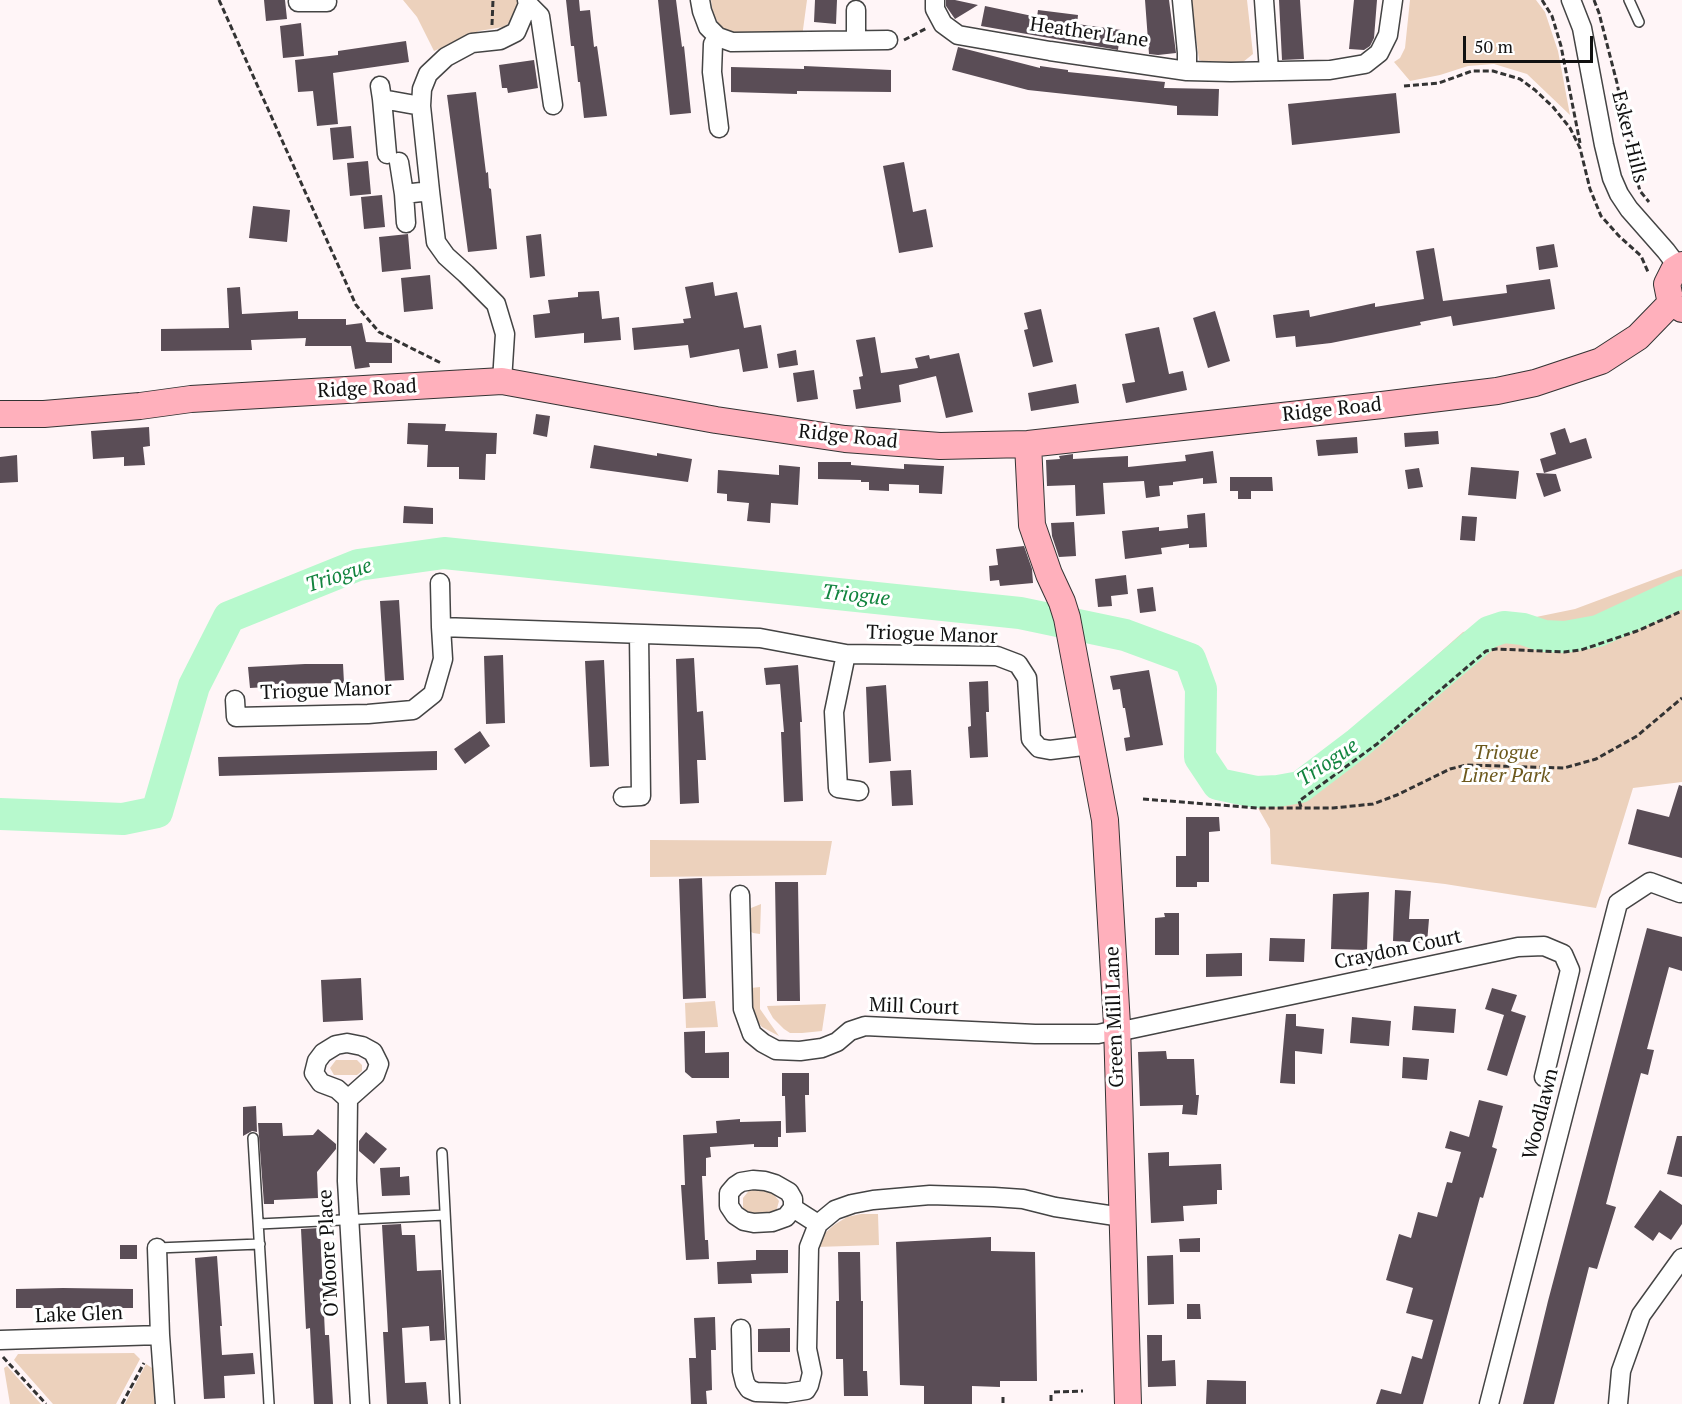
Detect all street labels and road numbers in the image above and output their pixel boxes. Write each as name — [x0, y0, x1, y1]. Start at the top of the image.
street label: Heather Lane — [1028, 13, 1150, 53]
street label: Esker Hills — [1606, 88, 1652, 186]
street label: Ridge Road — [316, 374, 418, 404]
street label: Ridge Road — [1281, 393, 1383, 427]
street label: Ridge Road — [797, 420, 899, 454]
street label: Triogue Manor — [866, 621, 998, 649]
street label: Triogue Manor — [260, 677, 392, 705]
street label: Craydon Court — [1332, 925, 1464, 975]
street label: Green Mill Lane — [1101, 946, 1129, 1088]
street label: Mill Court — [868, 993, 960, 1021]
street label: Woodlawn — [1518, 1066, 1564, 1162]
street label: O'Moore Place — [314, 1189, 344, 1317]
street label: Lake Glen — [35, 1301, 123, 1329]

